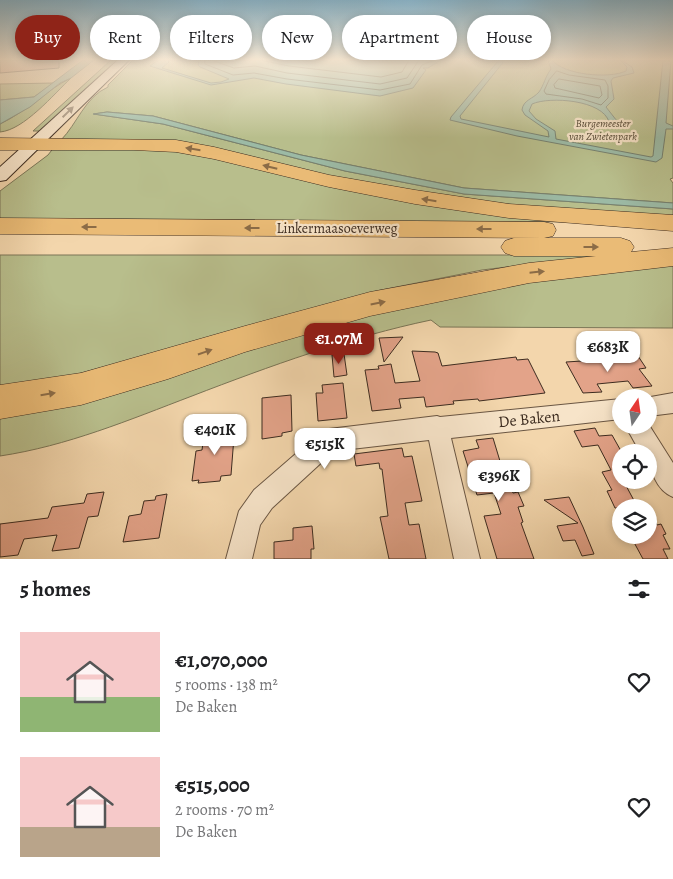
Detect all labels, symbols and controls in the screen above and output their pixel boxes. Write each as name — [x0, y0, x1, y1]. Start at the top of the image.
chip: Buy — [15, 15, 80, 60]
chip: Rent — [90, 15, 160, 60]
chip: Filters — [170, 15, 252, 60]
chip: New — [262, 15, 332, 60]
chip: Apartment — [342, 15, 457, 60]
chip: House — [467, 15, 551, 60]
one-way arrow — [61, 106, 73, 118]
park label: Burgemeester van Zwietenpark — [569, 116, 637, 144]
one-way arrow — [184, 144, 200, 152]
one-way arrow — [263, 163, 278, 171]
one-way arrow — [421, 195, 437, 203]
street label: Linkermaasoeverweg — [276, 219, 398, 238]
one-way arrow — [81, 223, 97, 231]
one-way arrow — [244, 224, 260, 232]
one-way arrow — [476, 225, 492, 233]
one-way arrow — [583, 243, 599, 251]
one-way arrow — [530, 268, 546, 276]
one-way arrow — [370, 298, 386, 306]
pin: €1.07M — [298, 322, 380, 365]
text: €1.07M — [315, 328, 363, 350]
pin: €683K — [573, 330, 643, 373]
text: €683K — [587, 336, 629, 358]
one-way arrow — [197, 348, 212, 355]
north arrow — [612, 389, 658, 434]
map controls — [612, 389, 657, 544]
one-way arrow — [40, 390, 56, 398]
street label: De Baken — [497, 405, 561, 433]
pin: €401K — [180, 414, 250, 456]
text: €401K — [195, 419, 236, 441]
pin: €515K — [290, 428, 360, 470]
text: €515K — [305, 433, 345, 455]
button: locate — [612, 444, 657, 489]
pin: €396K — [464, 460, 534, 502]
text: €396K — [478, 465, 520, 487]
button: layers — [612, 499, 657, 544]
text: 5 homes — [20, 575, 91, 603]
icon: filters — [625, 575, 653, 603]
text: €1,070,000 — [175, 646, 268, 674]
icon: home — [60, 652, 120, 712]
icon: heart — [625, 668, 653, 696]
text: 5 rooms · 138 m² — [175, 674, 278, 696]
text: De Baken — [175, 696, 237, 718]
text: €515,000 — [175, 771, 250, 799]
icon: home — [60, 777, 120, 837]
icon: heart — [625, 793, 653, 821]
text: 2 rooms · 70 m² — [175, 799, 274, 821]
text: De Baken — [175, 821, 237, 843]

